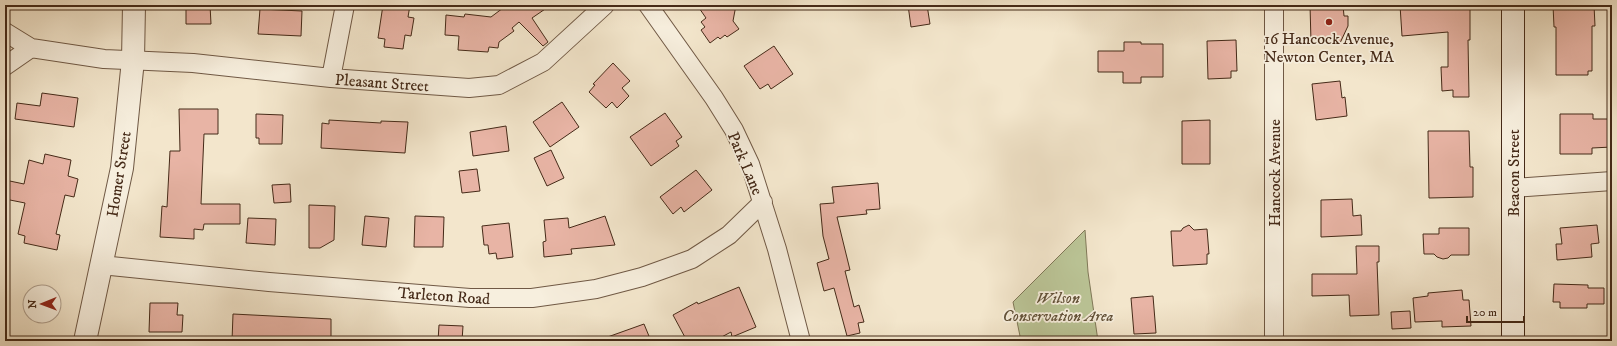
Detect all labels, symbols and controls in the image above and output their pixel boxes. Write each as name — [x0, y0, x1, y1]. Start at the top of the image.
marker: 16 Hancock Avenue, Newton Center, MA — [1324, 17, 1334, 27]
place label: 16 Hancock Avenue, Newton Center, MA — [1264, 29, 1395, 67]
street label: Pleasant Street — [334, 70, 430, 96]
street label: Hancock Avenue — [1265, 119, 1285, 227]
street label: Park Lane — [723, 129, 767, 198]
street label: Beacon Street — [1504, 129, 1524, 217]
street label: Homer Street — [102, 130, 136, 219]
street label: Tarleton Road — [397, 283, 491, 309]
north arrow — [22, 284, 62, 324]
park label: Wilson Conservation Area — [1003, 288, 1113, 326]
scale bar — [1467, 298, 1524, 324]
text: N — [26, 300, 40, 309]
text: 20 m — [1473, 305, 1497, 320]

